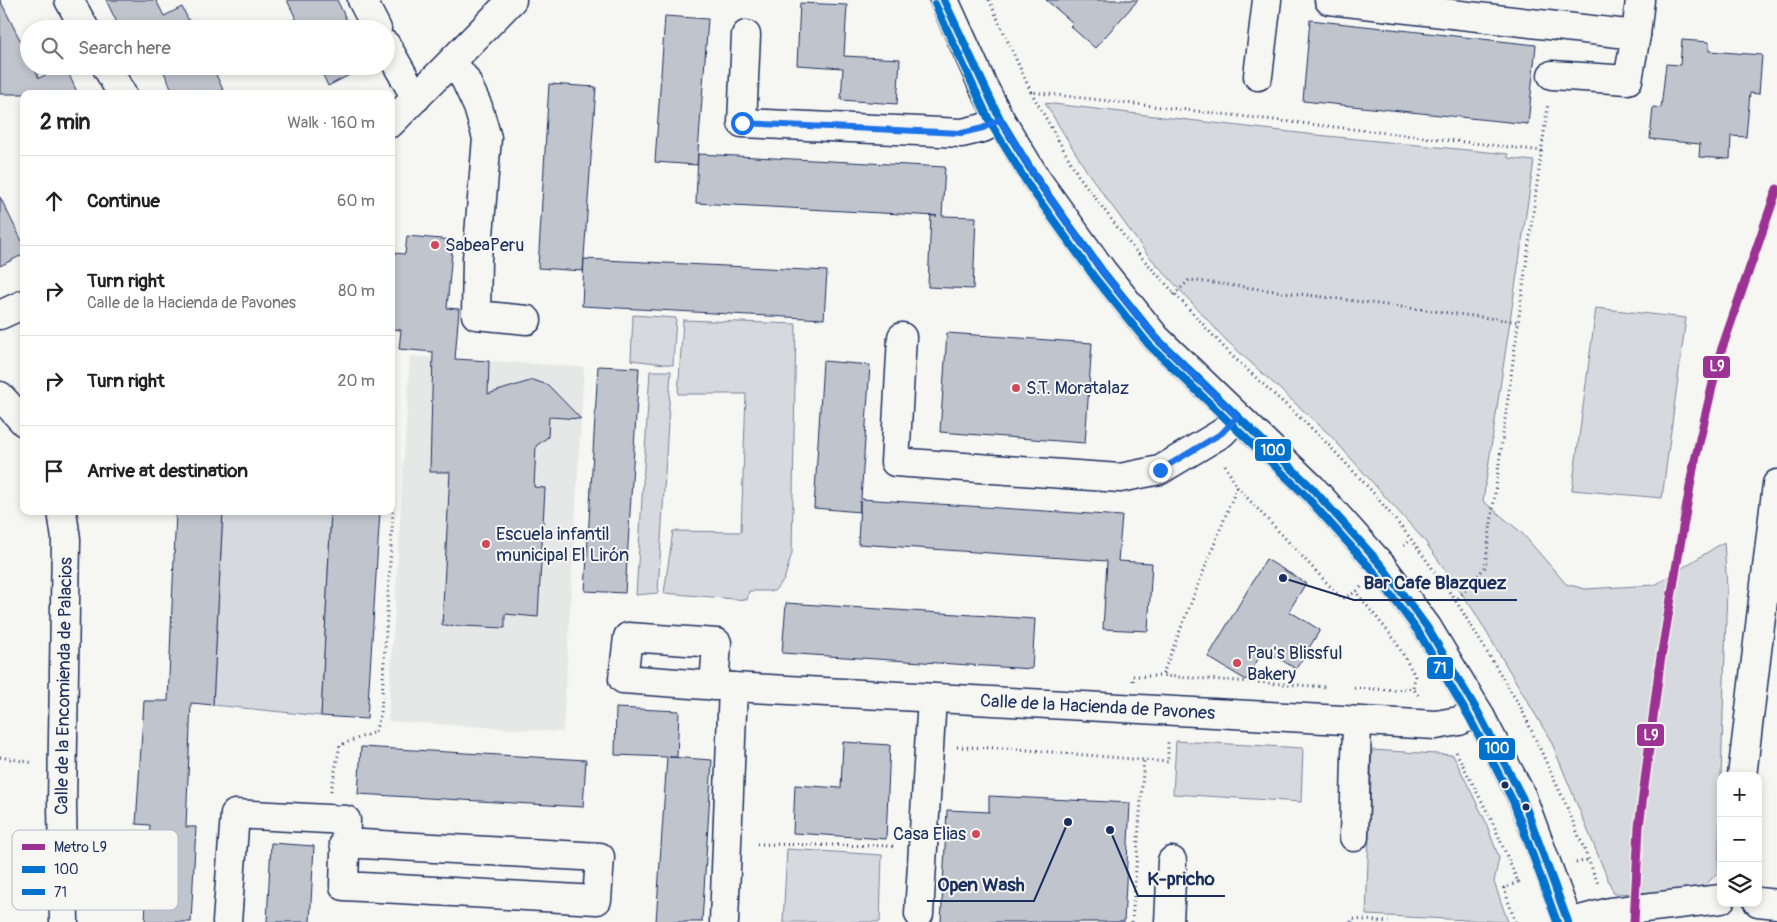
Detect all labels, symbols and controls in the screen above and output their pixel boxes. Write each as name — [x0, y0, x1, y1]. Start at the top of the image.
search box — [20, 20, 395, 75]
icon: search — [38, 34, 66, 62]
text: Search here — [78, 36, 171, 60]
text: 2 min — [40, 109, 90, 136]
route start — [731, 112, 754, 135]
text: Walk · 160 m — [287, 113, 375, 133]
icon: ahead — [40, 187, 68, 215]
text: Continue — [87, 189, 160, 213]
text: 60 m — [337, 191, 375, 211]
place label: SabeaPeru — [445, 234, 524, 257]
marker: SabeaPeru — [429, 239, 441, 251]
text: Turn right — [87, 269, 165, 293]
icon: right — [40, 277, 68, 305]
text: 80 m — [338, 281, 375, 301]
text: Calle de la Hacienda de Pavones — [87, 293, 296, 313]
line badge: L9 — [1702, 355, 1731, 379]
text: L9 — [1709, 358, 1725, 375]
icon: right — [40, 367, 68, 395]
text: Turn right — [87, 369, 165, 393]
text: 20 m — [337, 371, 375, 391]
place label: S.T. Moratalaz — [1026, 377, 1129, 400]
marker: S.T. Moratalaz — [1010, 382, 1022, 394]
line badge: 100 — [1254, 438, 1292, 462]
text: 100 — [1261, 442, 1286, 459]
icon: arrive — [40, 457, 68, 485]
text: Arrive at destination — [87, 459, 248, 483]
route end — [1149, 459, 1172, 482]
place label: Escuela infantil municipal El Lirón — [496, 523, 629, 567]
marker: Escuela infantil municipal El Lirón — [480, 538, 492, 550]
street label: Calle de la Encomienda de Palacios — [50, 557, 78, 815]
callout: Bar Cafe Blazquez — [1354, 566, 1517, 600]
text: Bar Cafe Blazquez — [1364, 571, 1507, 595]
place label: Pau's Blissful Bakery — [1247, 642, 1343, 686]
line badge: 71 — [1426, 656, 1454, 680]
marker: Pau's Blissful Bakery — [1231, 657, 1243, 669]
text: 71 — [1434, 660, 1446, 677]
street label: Calle de la Hacienda de Pavones — [979, 689, 1216, 725]
line badge: L9 — [1636, 723, 1665, 747]
text: L9 — [1643, 727, 1659, 744]
line badge: 100 — [1478, 737, 1516, 761]
text: 100 — [1485, 740, 1510, 757]
map controls — [1717, 772, 1762, 907]
button: + — [1717, 772, 1762, 817]
unlabelled marker — [1500, 780, 1510, 790]
unlabelled marker — [1521, 802, 1531, 812]
button: − — [1717, 817, 1762, 862]
place label: Casa Elias — [893, 823, 966, 846]
marker: Casa Elias — [970, 828, 982, 840]
legend — [12, 830, 178, 910]
text: Metro L9 — [54, 839, 107, 856]
text: 100 — [54, 861, 79, 878]
callout: K-pricho — [1138, 862, 1225, 896]
button: layers — [1717, 862, 1762, 907]
callout: Open Wash — [927, 867, 1034, 901]
text: K-pricho — [1147, 867, 1216, 891]
text: Open Wash — [937, 873, 1025, 897]
text: 71 — [54, 884, 67, 901]

